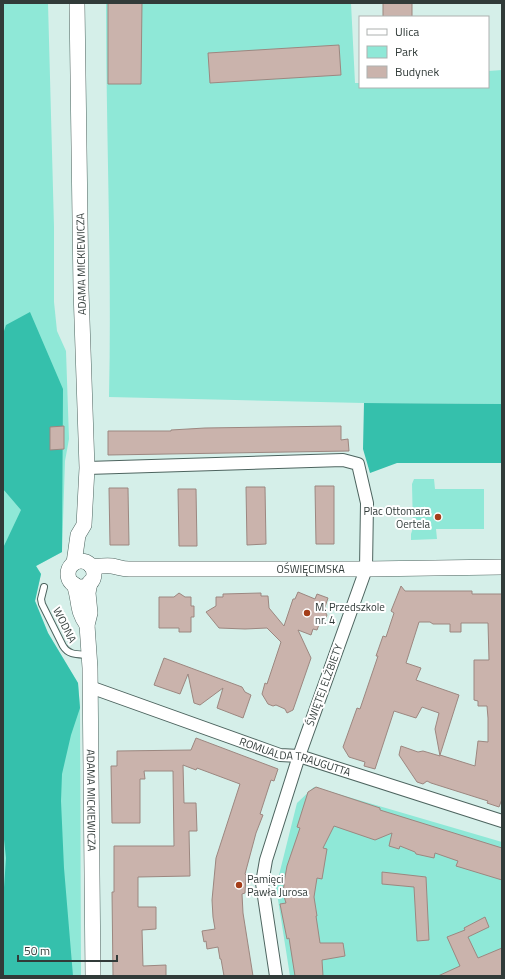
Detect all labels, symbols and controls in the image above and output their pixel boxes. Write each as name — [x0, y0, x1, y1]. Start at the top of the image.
legend — [359, 16, 489, 88]
text: Ulica — [395, 22, 419, 41]
text: Park — [395, 42, 418, 61]
text: Budynek — [395, 62, 439, 81]
street label: ADAMA MICKIEWICZA — [72, 212, 90, 315]
place label: Plac Ottomara Oertela — [363, 503, 430, 532]
marker: Plac Ottomara Oertela — [433, 512, 443, 522]
street label: OŚWIĘCIMSKA — [276, 561, 345, 577]
place label: M. Przedszkole nr. 4 — [315, 599, 385, 628]
street label: WODNA — [49, 604, 81, 646]
marker: M. Przedszkole nr. 4 — [302, 608, 312, 618]
street label: ŚWIĘTEJ ELŻBIETY — [302, 642, 346, 728]
street label: ROMUALDA TRAUGUTTA — [237, 733, 353, 780]
street label: ADAMA MICKIEWICZA — [83, 749, 100, 852]
place label: Pamięci Pawła Jurosa — [247, 871, 308, 900]
marker: Pamięci Pawła Jurosa — [234, 880, 244, 890]
scale bar — [18, 937, 117, 963]
text: 50 m — [24, 941, 50, 960]

